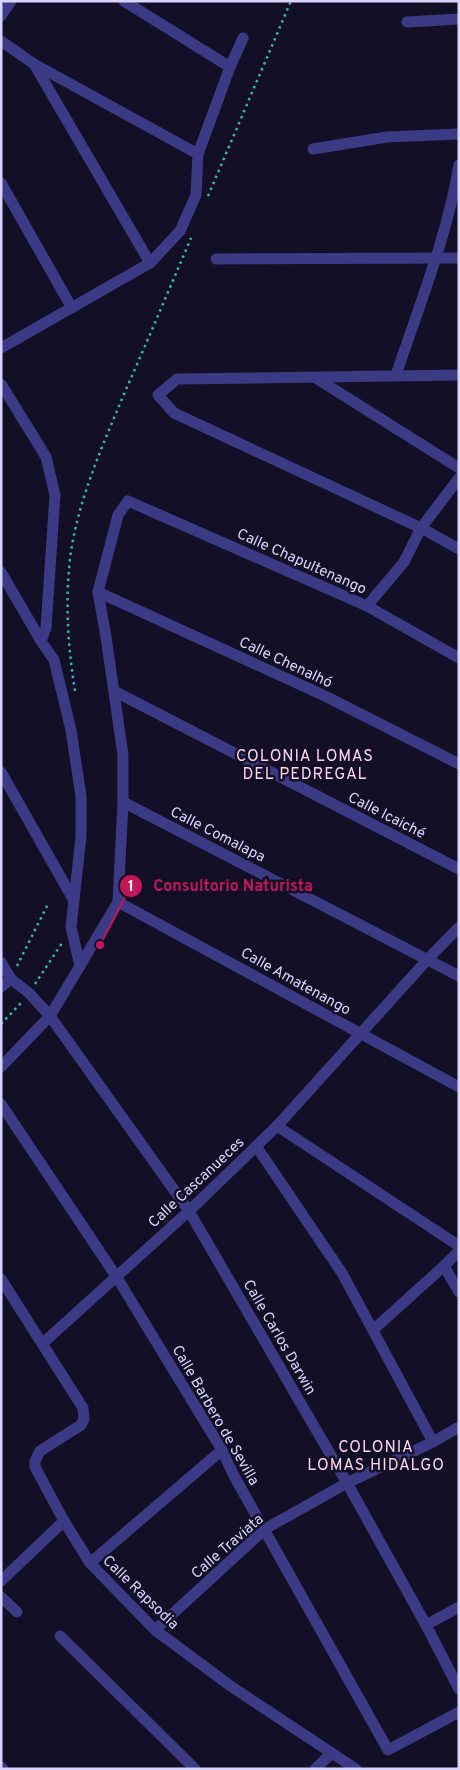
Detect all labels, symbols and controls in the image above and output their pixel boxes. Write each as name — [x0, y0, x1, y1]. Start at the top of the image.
street label: Calle Chapultenango — [234, 525, 369, 600]
street label: Calle Chenalhó — [236, 633, 335, 693]
district label: COLONIA LOMAS DEL PEDREGAL — [236, 747, 374, 785]
street label: Calle Icaiché — [344, 789, 428, 844]
street label: Calle Comalapa — [166, 803, 268, 867]
callout: Consultorio Naturista — [118, 870, 323, 901]
text: Consultorio Naturista — [153, 877, 313, 897]
text: 1 — [128, 878, 134, 897]
street label: Calle Amatenango — [237, 944, 354, 1020]
street label: Calle Cascanueces — [145, 1134, 249, 1233]
street label: Calle Carlos Darwin — [238, 1277, 319, 1399]
street label: Calle Barbero de Sevilla — [167, 1342, 263, 1489]
district label: COLONIA LOMAS HIDALGO — [307, 1438, 445, 1476]
street label: Calle Traviata — [188, 1510, 268, 1584]
street label: Calle Rapsodia — [98, 1552, 182, 1634]

